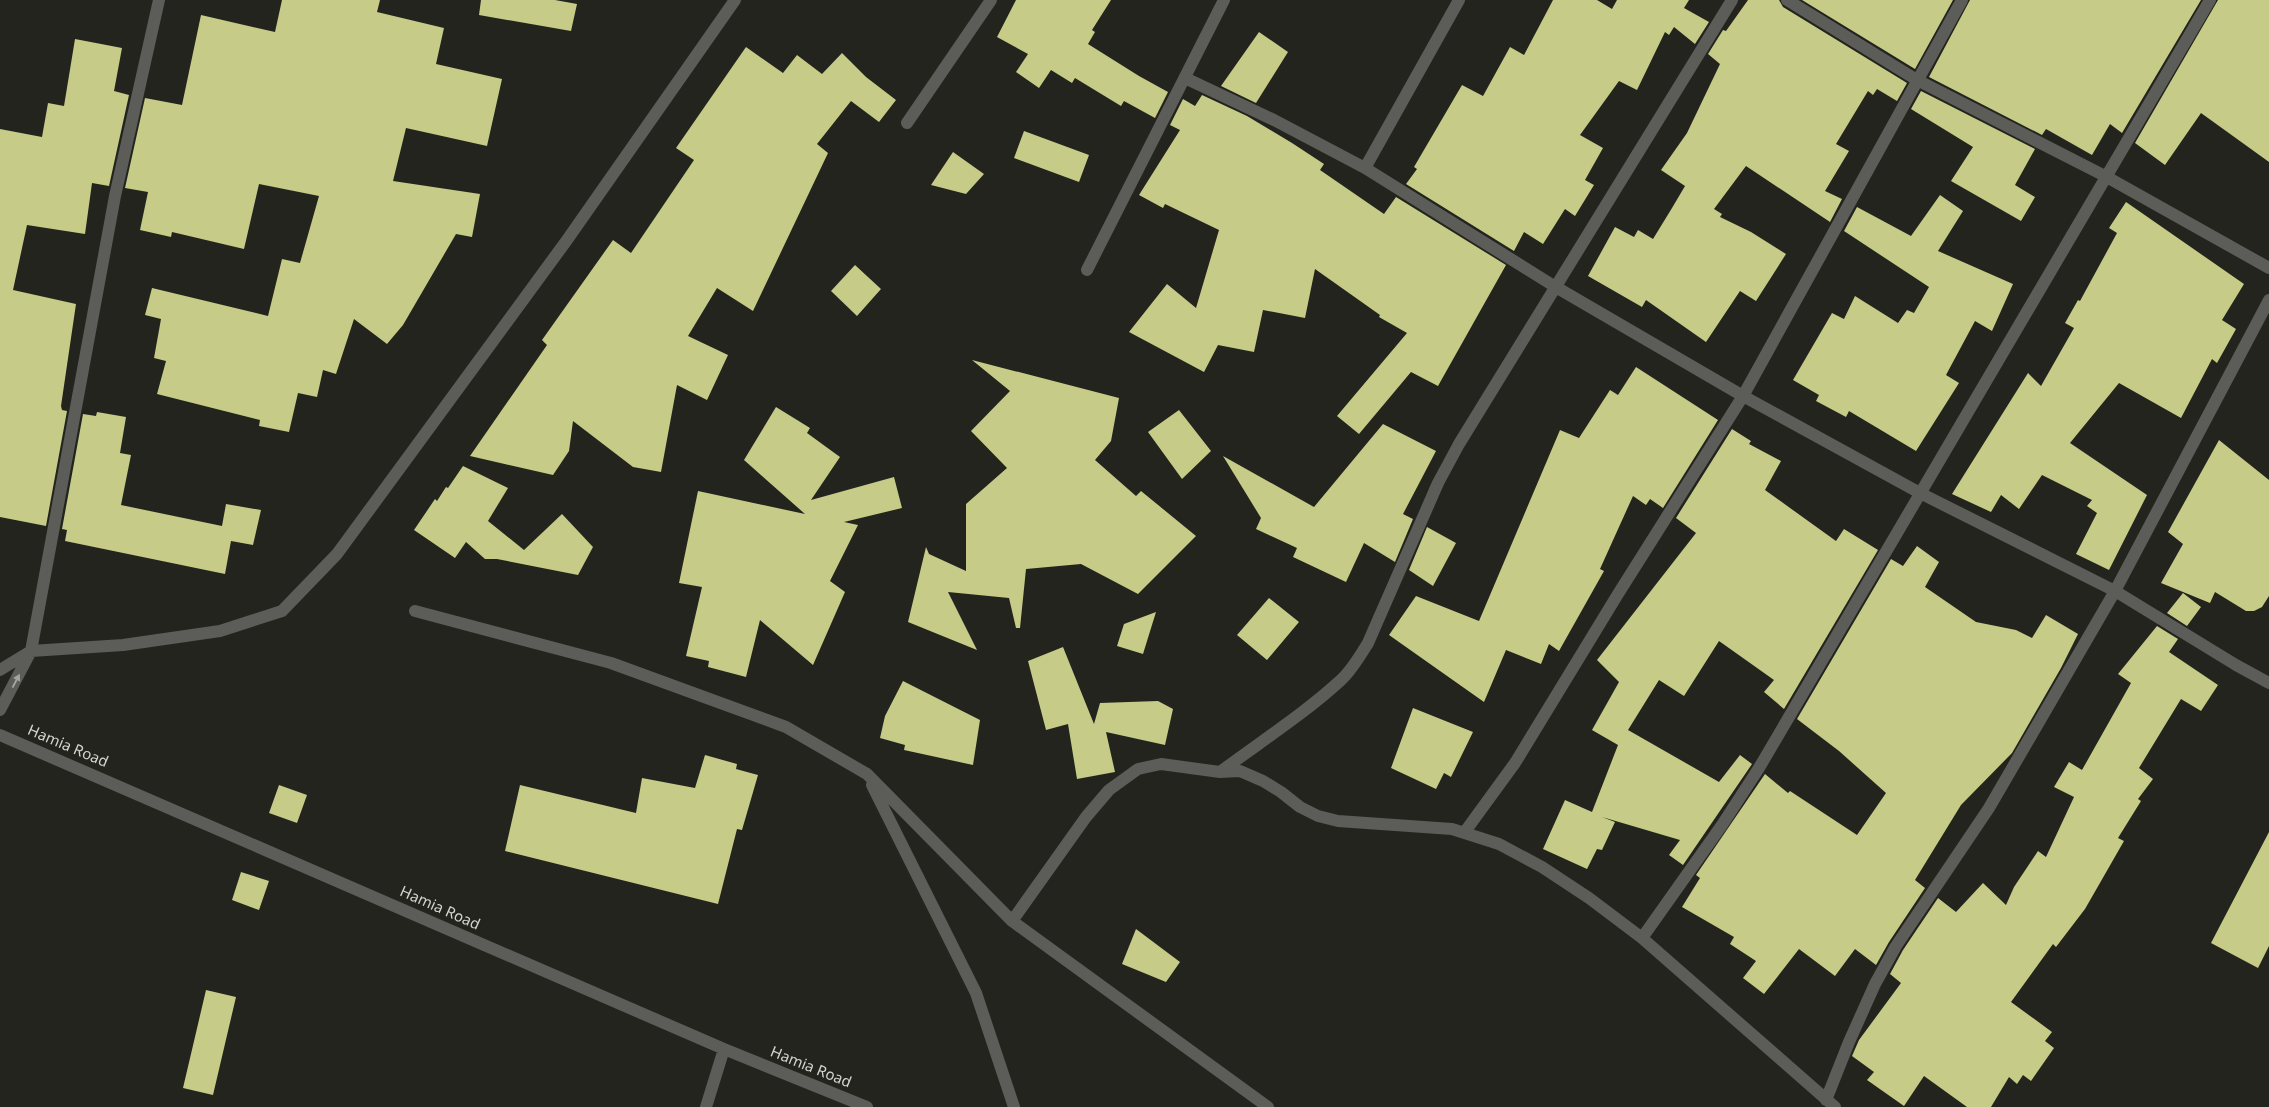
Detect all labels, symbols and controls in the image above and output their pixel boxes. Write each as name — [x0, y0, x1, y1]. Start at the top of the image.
one-way arrow — [11, 674, 20, 688]
street label: Hamia Road — [25, 719, 112, 771]
street label: Hamia Road — [397, 881, 484, 934]
street label: Hamia Road — [768, 1041, 855, 1091]

